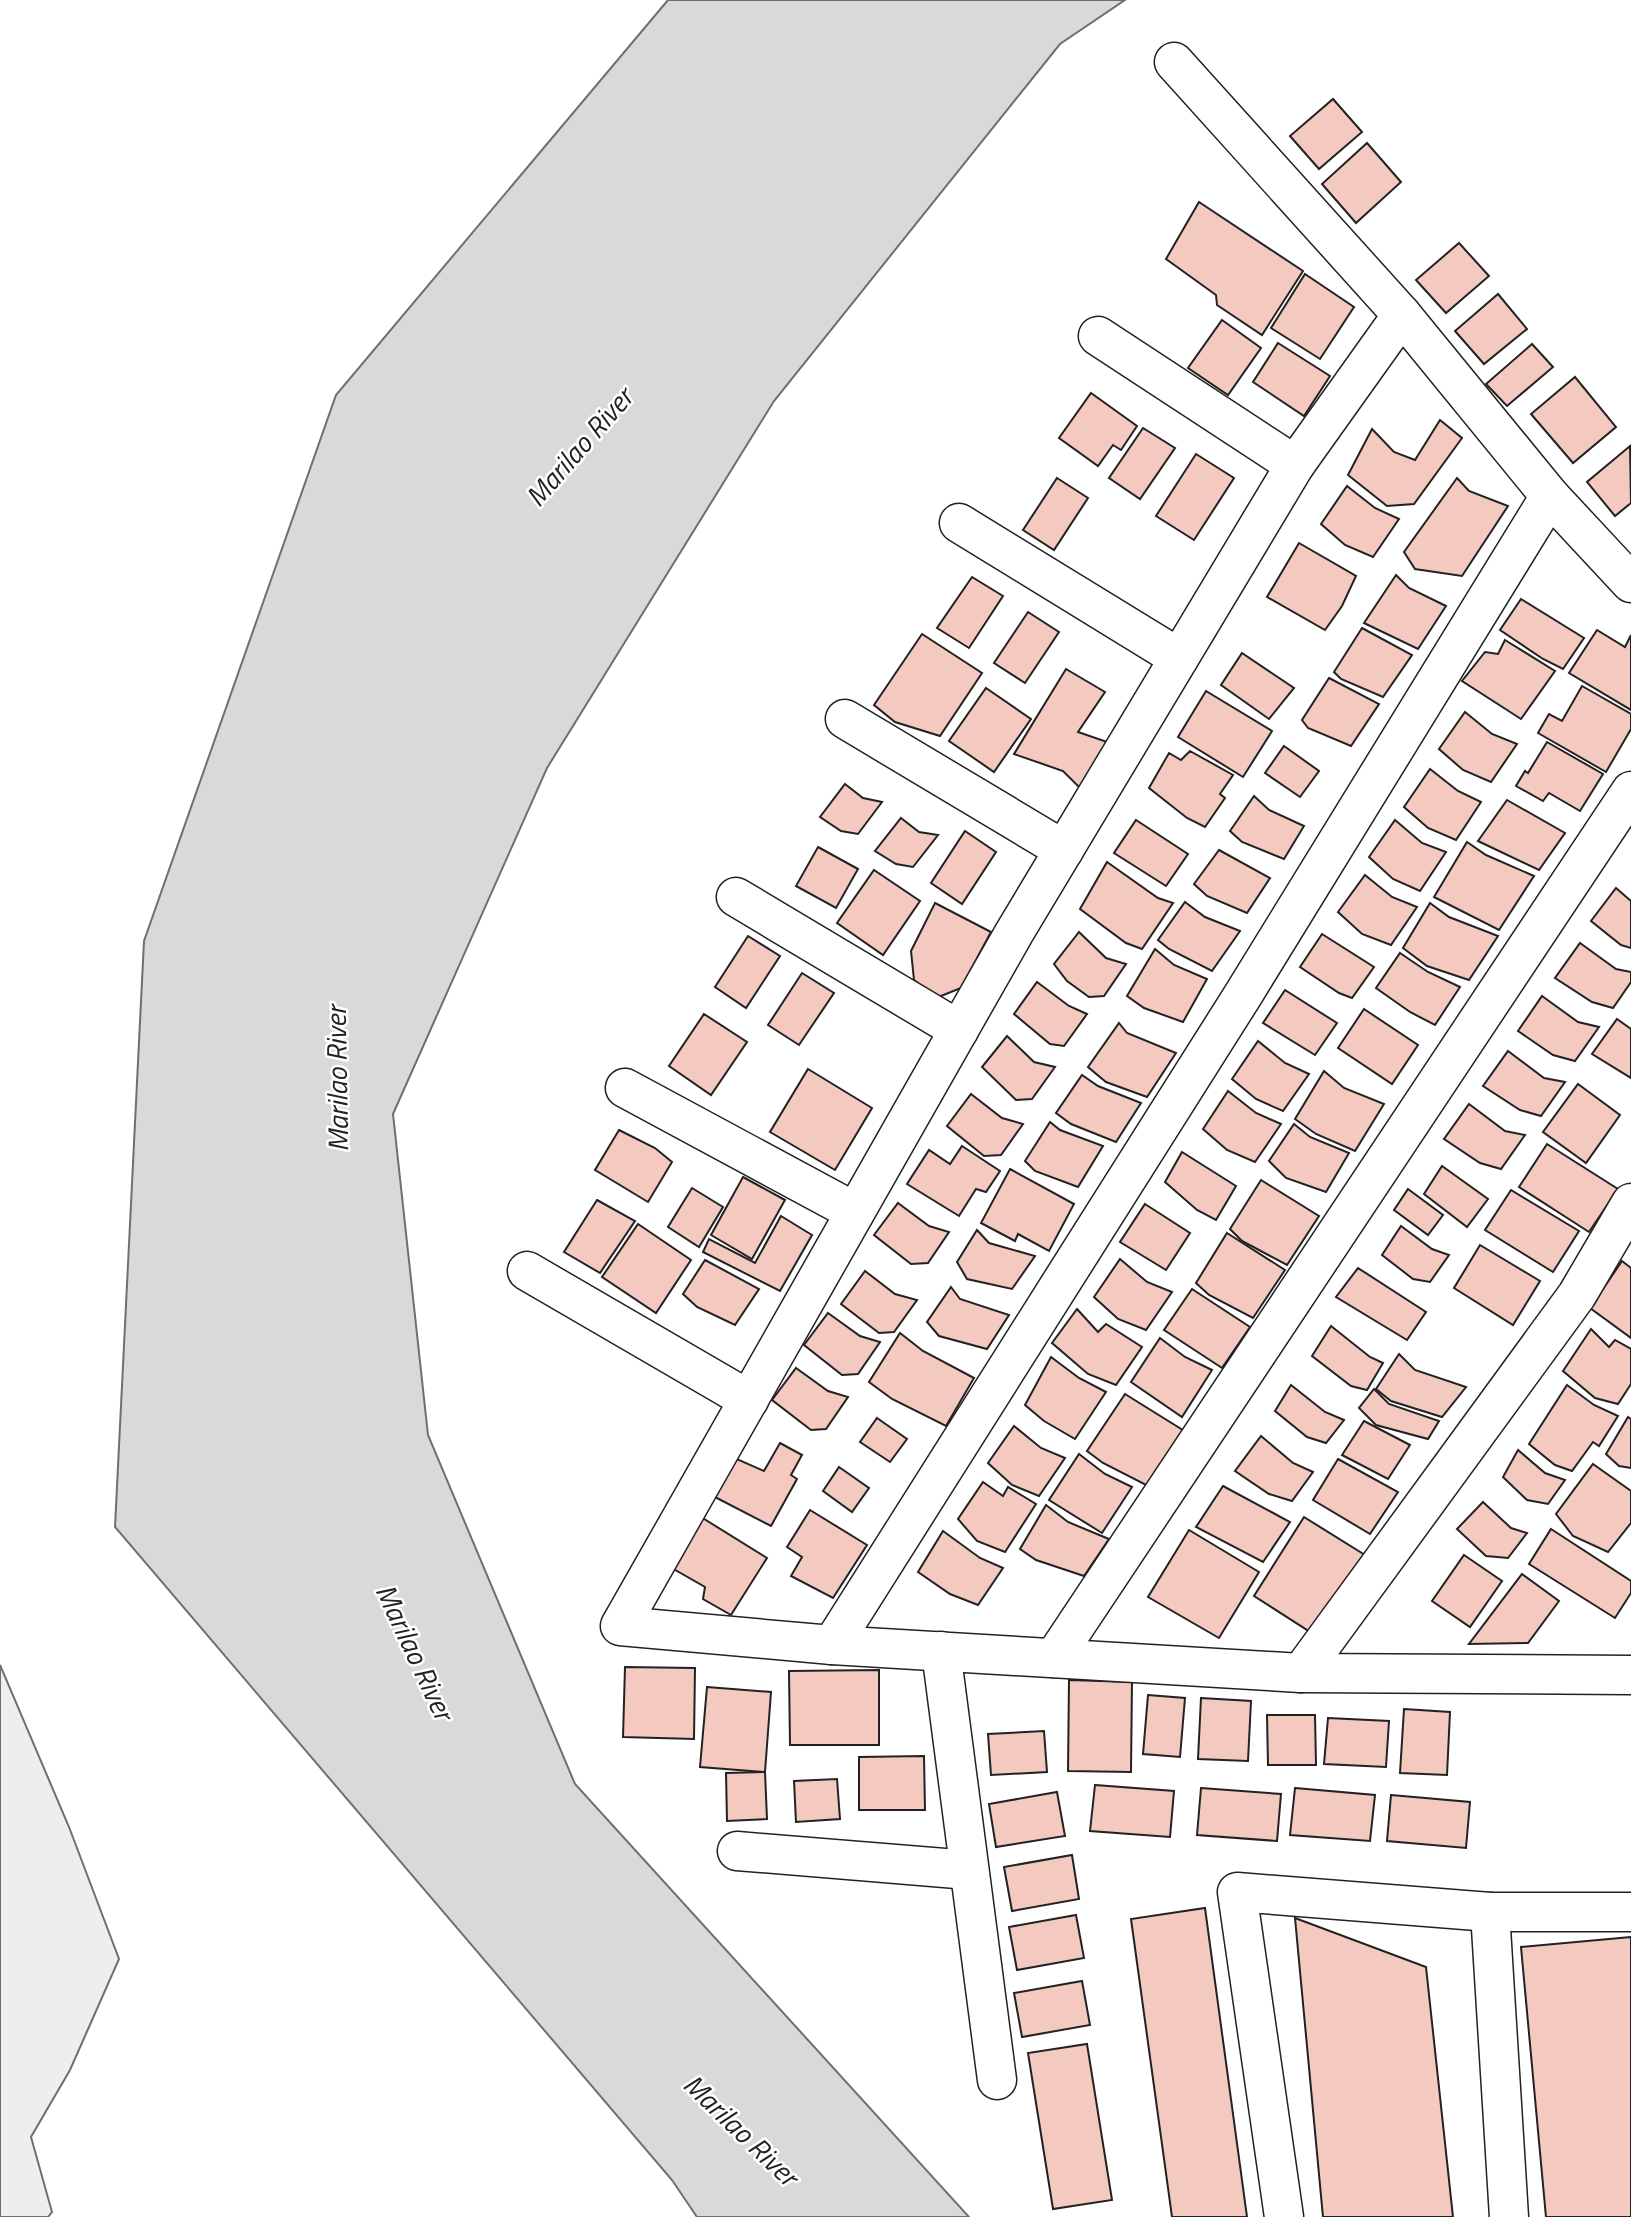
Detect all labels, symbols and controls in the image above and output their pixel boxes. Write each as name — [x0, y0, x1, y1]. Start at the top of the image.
water label: Marilao River — [514, 375, 645, 516]
water label: Marilao River — [314, 1002, 359, 1152]
water label: Marilao River — [365, 1577, 467, 1730]
water label: Marilao River — [674, 2063, 811, 2198]

